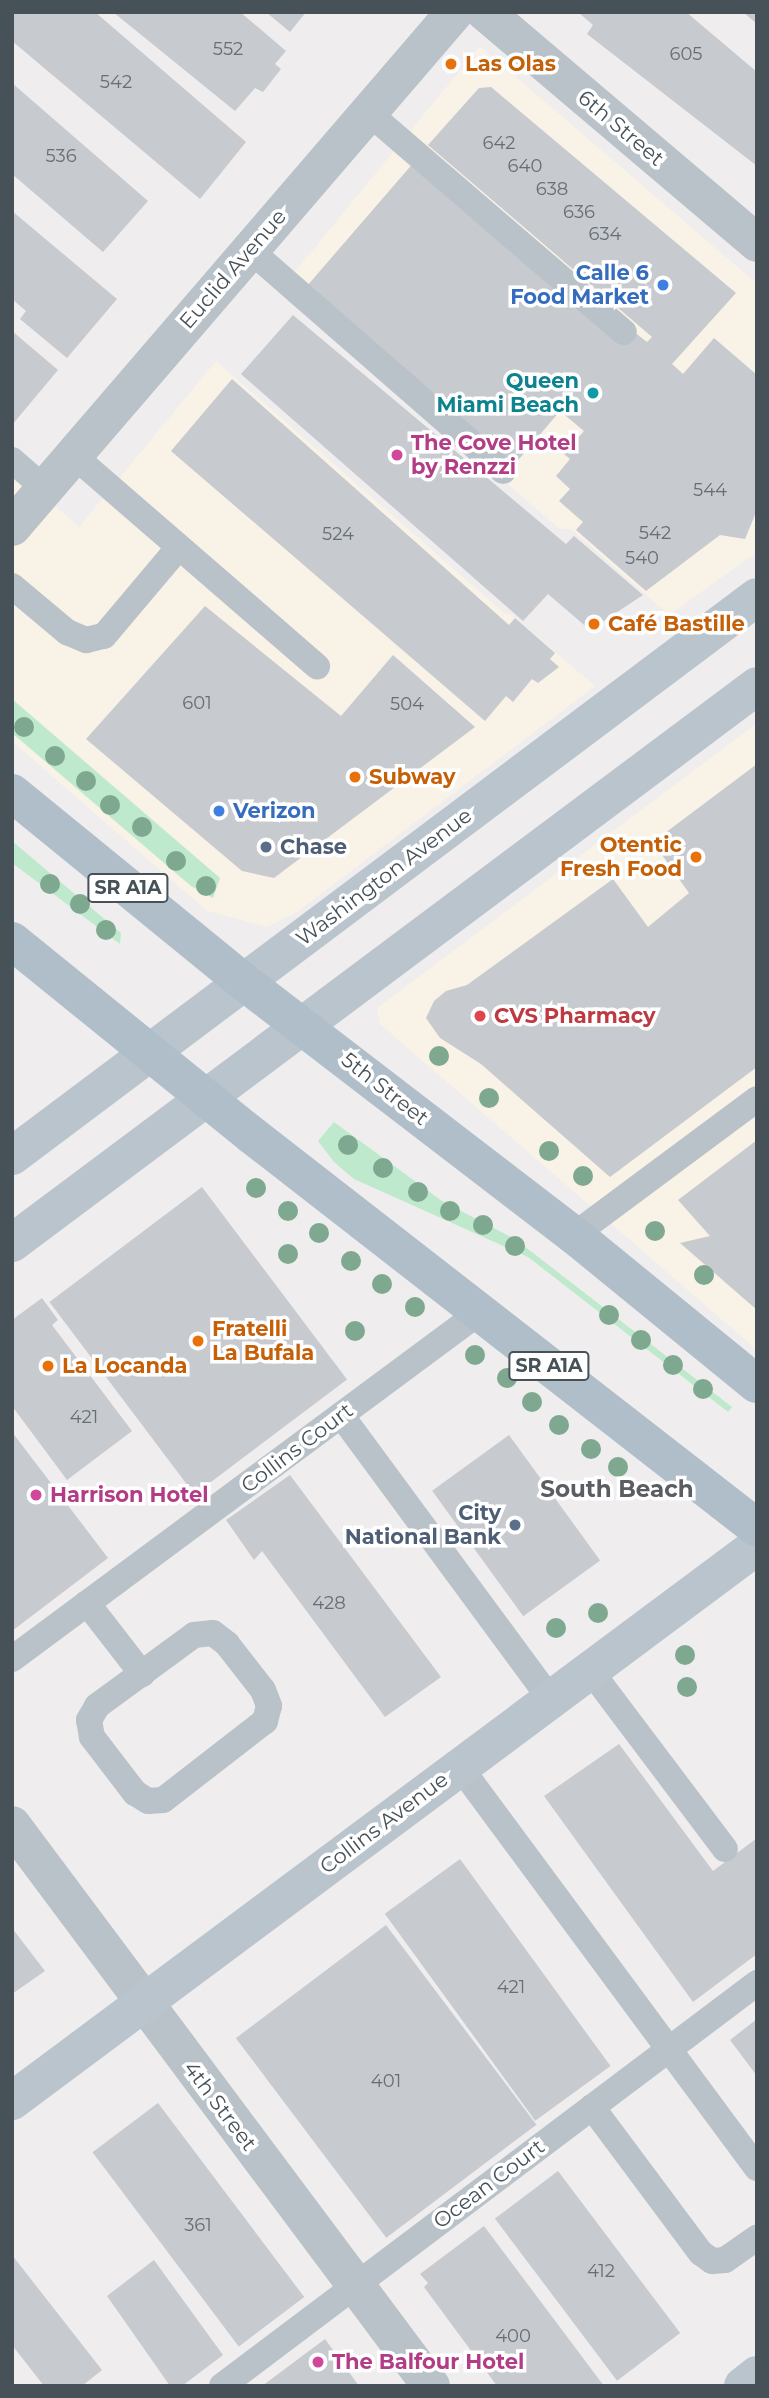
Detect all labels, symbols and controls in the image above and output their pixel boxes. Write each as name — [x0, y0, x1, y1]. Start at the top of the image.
house number: 552 — [213, 38, 243, 60]
house number: 605 — [669, 43, 703, 65]
place label: Las Olas — [465, 51, 556, 77]
marker: Las Olas — [443, 56, 459, 72]
house number: 542 — [100, 71, 132, 93]
street label: 6th Street — [573, 85, 669, 171]
house number: 642 — [482, 132, 516, 154]
house number: 536 — [45, 145, 77, 167]
house number: 640 — [508, 155, 542, 177]
house number: 638 — [536, 178, 568, 200]
house number: 636 — [563, 201, 595, 223]
street label: Euclid Avenue — [174, 204, 292, 334]
house number: 634 — [588, 223, 622, 245]
place label: Calle 6 Food Market — [510, 260, 649, 310]
marker: Calle 6 Food Market — [655, 277, 671, 293]
place label: Queen Miami Beach — [436, 368, 579, 418]
marker: Queen Miami Beach — [585, 385, 601, 401]
place label: The Cove Hotel by Renzzi — [411, 430, 577, 480]
marker: The Cove Hotel by Renzzi — [389, 447, 405, 463]
house number: 544 — [693, 479, 727, 501]
house number: 542 — [639, 522, 671, 544]
house number: 524 — [322, 523, 354, 545]
house number: 540 — [625, 547, 659, 569]
place label: Café Bastille — [608, 611, 745, 637]
marker: Café Bastille — [586, 616, 602, 632]
house number: 601 — [182, 692, 212, 714]
house number: 504 — [390, 693, 424, 715]
place label: Subway — [369, 764, 456, 790]
marker: Subway — [347, 769, 363, 785]
place label: Verizon — [233, 798, 316, 824]
marker: Verizon — [211, 803, 227, 819]
street label: Washington Avenue — [291, 803, 477, 951]
place label: Otentic Fresh Food — [560, 832, 682, 882]
place label: Chase — [280, 834, 347, 860]
marker: Chase — [258, 839, 274, 855]
marker: Otentic Fresh Food — [688, 849, 704, 865]
road number: SR A1A — [86, 873, 170, 904]
place label: CVS Pharmacy — [494, 1003, 656, 1029]
marker: CVS Pharmacy — [472, 1008, 488, 1024]
street label: 5th Street — [336, 1047, 434, 1131]
place label: Fratelli La Bufala — [212, 1316, 314, 1366]
marker: Fratelli La Bufala — [190, 1333, 206, 1349]
road number: SR A1A — [507, 1350, 591, 1382]
place label: La Locanda — [62, 1353, 187, 1379]
marker: La Locanda — [40, 1358, 56, 1374]
street label: Collins Court — [236, 1398, 358, 1498]
house number: 421 — [70, 1406, 98, 1428]
district label: South Beach — [540, 1475, 694, 1503]
place label: Harrison Hotel — [50, 1482, 209, 1508]
marker: Harrison Hotel — [28, 1487, 44, 1503]
place label: City National Bank — [345, 1500, 501, 1550]
marker: City National Bank — [507, 1517, 523, 1533]
house number: 428 — [312, 1592, 346, 1614]
street label: Collins Avenue — [315, 1767, 453, 1879]
house number: 421 — [497, 1976, 525, 1998]
street label: 4th Street — [178, 2056, 262, 2156]
house number: 401 — [371, 2070, 401, 2092]
street label: Ocean Court — [428, 2134, 550, 2234]
house number: 361 — [184, 2214, 212, 2236]
house number: 412 — [587, 2260, 615, 2282]
house number: 400 — [495, 2325, 531, 2347]
place label: The Balfour Hotel — [332, 2349, 524, 2375]
marker: The Balfour Hotel — [310, 2354, 326, 2370]

